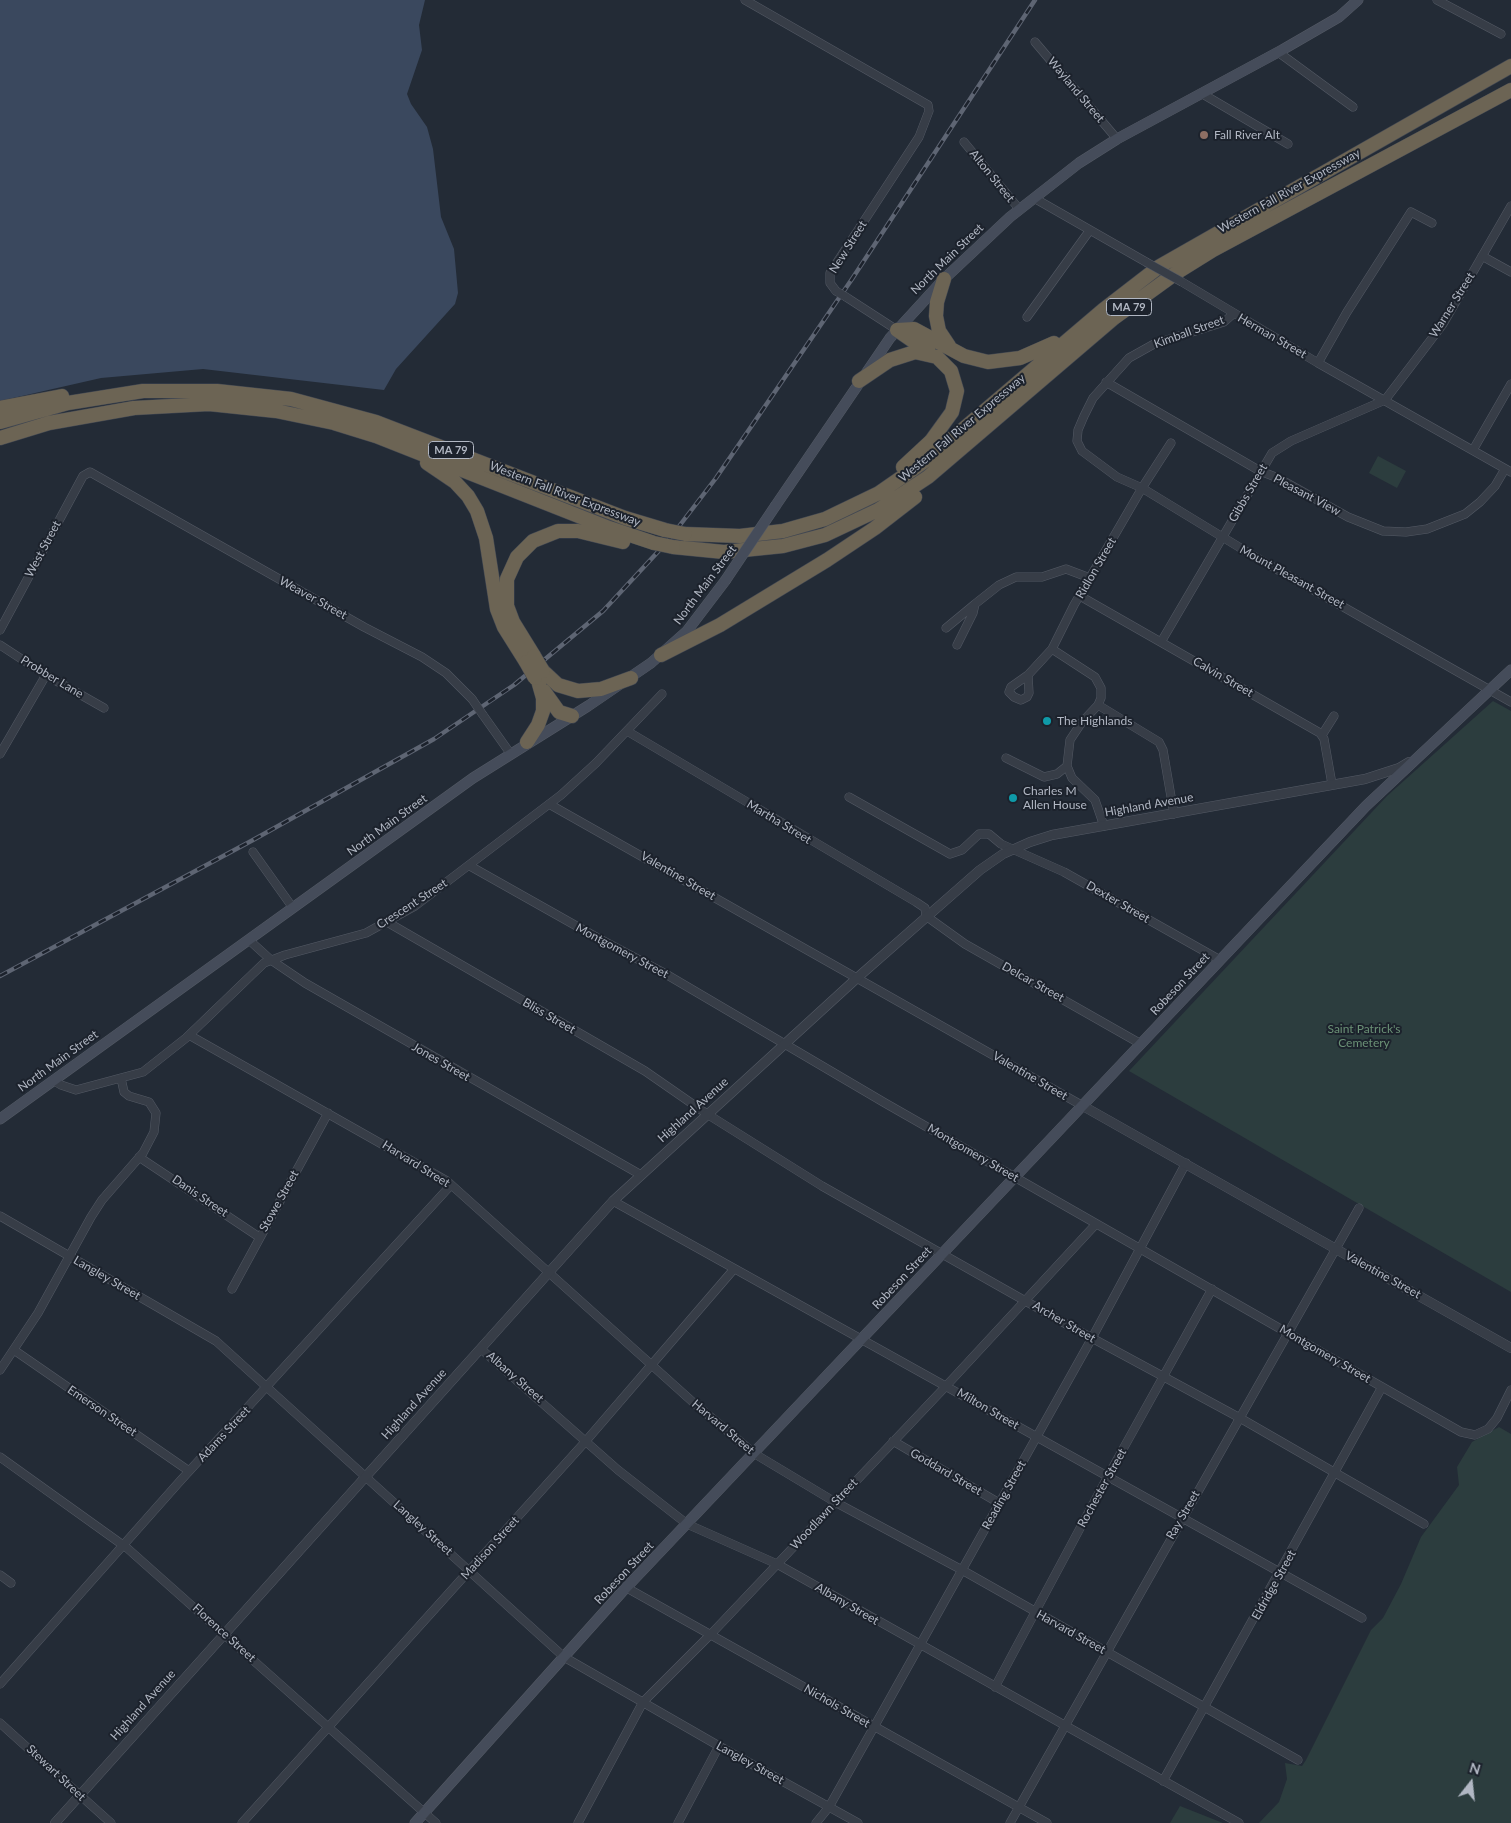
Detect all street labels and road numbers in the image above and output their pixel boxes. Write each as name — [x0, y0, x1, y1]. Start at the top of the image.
street label: Wayland Street — [1045, 54, 1107, 126]
street label: Western Fall River Expressway — [1215, 146, 1363, 236]
street label: Alton Street — [966, 147, 1018, 205]
street label: New Street — [826, 218, 870, 276]
street label: North Main Street — [908, 221, 986, 297]
street label: Warner Street — [1426, 270, 1478, 340]
road number: MA 79 — [1106, 298, 1152, 316]
street label: Herman Street — [1235, 311, 1309, 361]
street label: Kimball Street — [1152, 313, 1226, 351]
street label: Western Fall River Expressway — [896, 371, 1028, 485]
road number: MA 79 — [428, 442, 474, 458]
street label: Western Fall River Expressway — [487, 458, 643, 530]
street label: Gibbs Street — [1226, 461, 1270, 525]
street label: Pleasant View — [1271, 471, 1343, 519]
street label: West Street — [22, 518, 64, 580]
street label: Ridlon Street — [1073, 535, 1119, 601]
street label: Mount Pleasant Street — [1237, 542, 1347, 612]
street label: North Main Street — [671, 543, 739, 627]
street label: Weaver Street — [277, 573, 349, 623]
street label: Probber Lane — [18, 653, 86, 701]
street label: Calvin Street — [1190, 654, 1256, 700]
street label: Highland Avenue — [1103, 790, 1195, 820]
street label: North Main Street — [344, 791, 430, 859]
street label: Martha Street — [744, 797, 814, 847]
street label: Valentine Street — [638, 849, 718, 903]
street label: Crescent Street — [374, 876, 450, 932]
street label: Dexter Street — [1084, 878, 1152, 926]
street label: Montgomery Street — [573, 920, 671, 982]
street label: Robeson Street — [1147, 950, 1213, 1018]
street label: Delcar Street — [999, 959, 1067, 1005]
street label: Bliss Street — [520, 995, 578, 1037]
street label: North Main Street — [15, 1027, 101, 1095]
street label: Jones Street — [409, 1040, 473, 1084]
street label: Valentine Street — [990, 1049, 1070, 1103]
street label: Highland Avenue — [655, 1075, 731, 1145]
street label: Montgomery Street — [925, 1121, 1021, 1185]
street label: Harvard Street — [380, 1138, 452, 1190]
street label: Stowe Street — [256, 1168, 302, 1234]
street label: Danis Street — [169, 1172, 231, 1220]
street label: Robeson Street — [869, 1244, 935, 1312]
street label: Valentine Street — [1343, 1248, 1423, 1302]
street label: Langley Street — [71, 1253, 143, 1303]
street label: Archer Street — [1030, 1298, 1098, 1346]
street label: Montgomery Street — [1277, 1322, 1373, 1386]
street label: Albany Street — [483, 1348, 547, 1406]
street label: Highland Avenue — [379, 1366, 449, 1442]
street label: Emerson Street — [65, 1382, 139, 1440]
street label: Milton Street — [954, 1385, 1022, 1433]
street label: Harvard Street — [689, 1397, 757, 1457]
street label: Adams Street — [195, 1403, 253, 1465]
street label: Goddard Street — [908, 1446, 984, 1498]
street label: Rochester Street — [1074, 1446, 1130, 1530]
street label: Reading Street — [979, 1458, 1029, 1532]
street label: Woodlawn Street — [787, 1476, 861, 1552]
street label: Ray Street — [1163, 1488, 1203, 1542]
street label: Langley Street — [390, 1498, 456, 1558]
street label: Madison Street — [458, 1513, 522, 1583]
street label: Robeson Street — [591, 1539, 657, 1607]
street label: Eldridge Street — [1249, 1548, 1299, 1622]
street label: Albany Street — [813, 1580, 881, 1628]
street label: Florence Street — [189, 1601, 259, 1665]
street label: Harvard Street — [1034, 1607, 1108, 1657]
street label: Highland Avenue — [108, 1667, 178, 1743]
street label: Nichols Street — [801, 1681, 873, 1731]
street label: Langley Street — [714, 1739, 786, 1787]
street label: Stewart Street — [24, 1742, 88, 1804]

